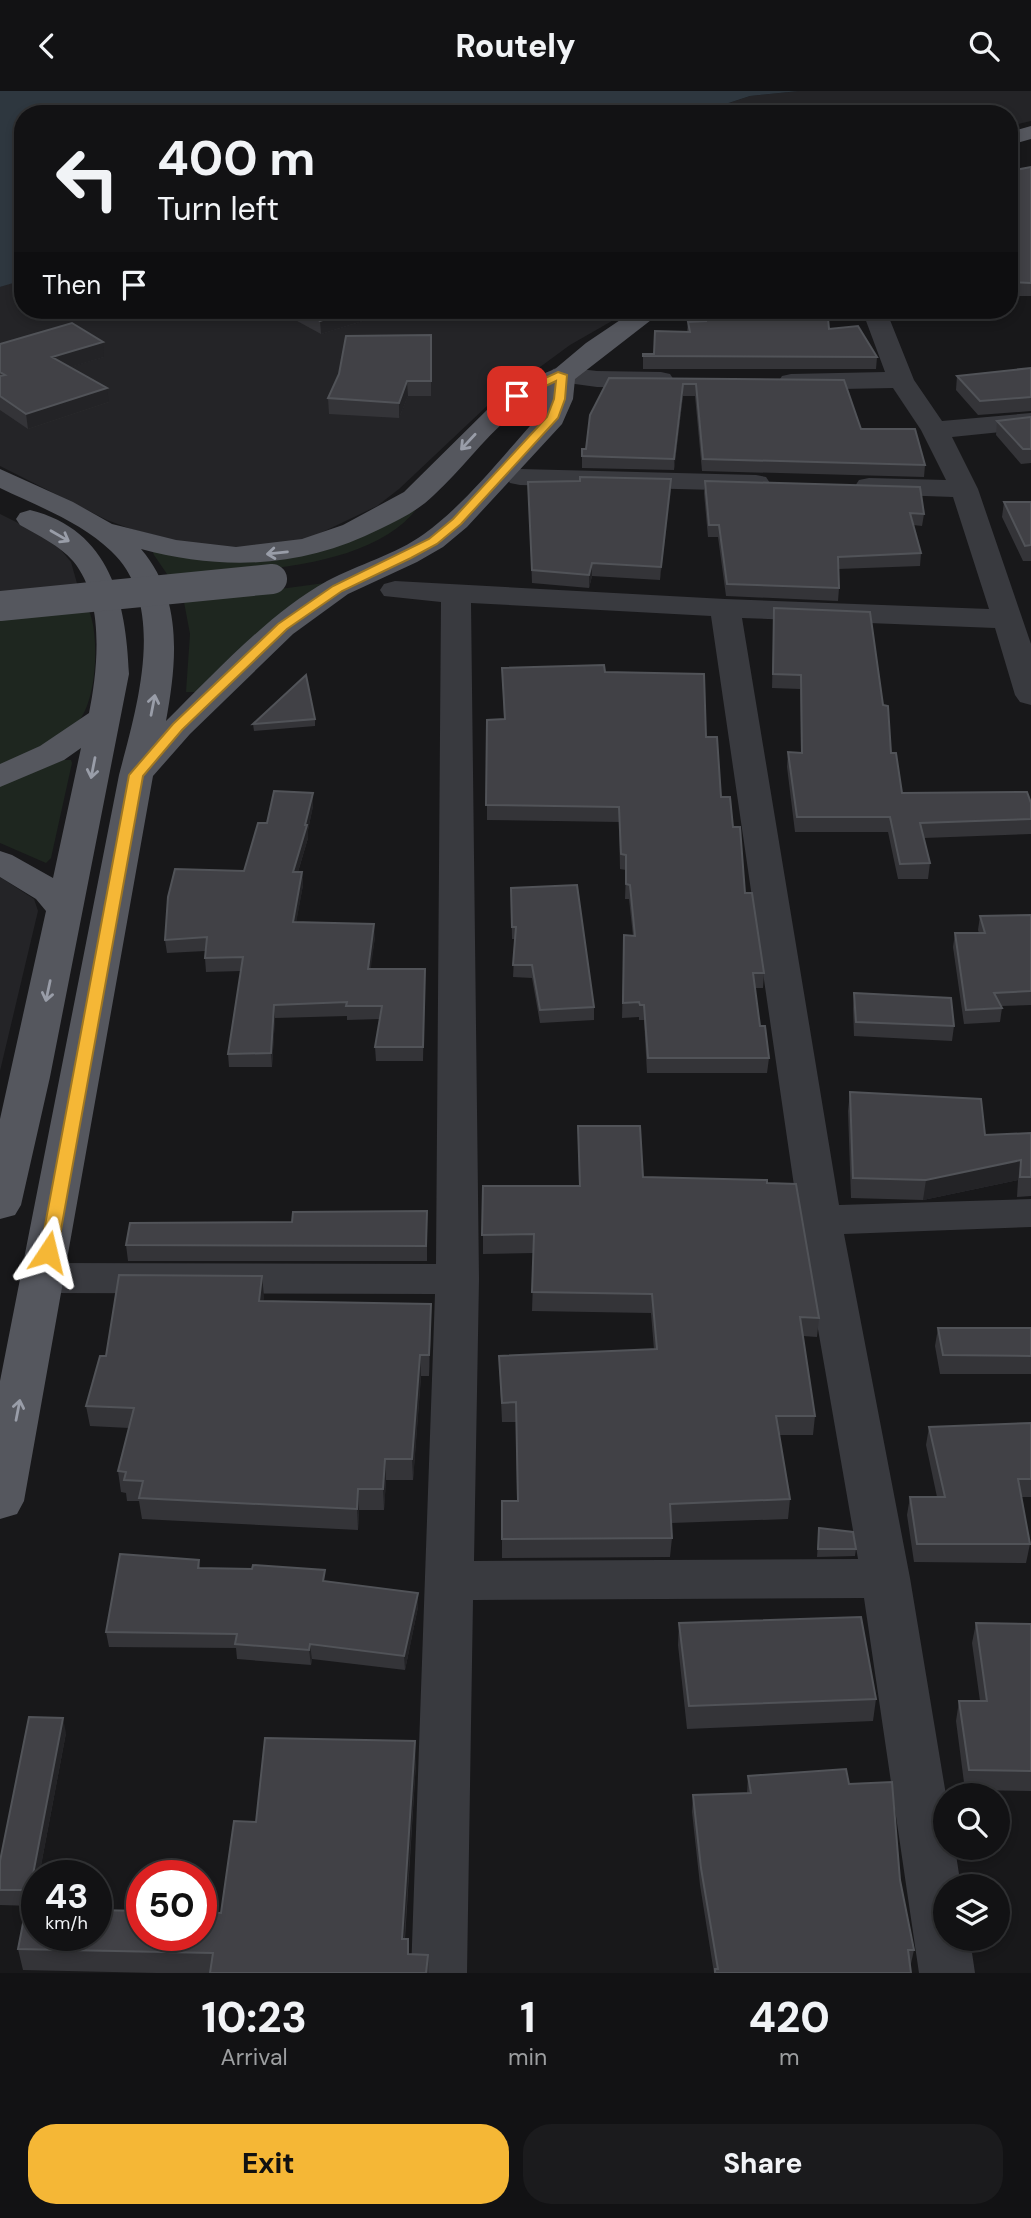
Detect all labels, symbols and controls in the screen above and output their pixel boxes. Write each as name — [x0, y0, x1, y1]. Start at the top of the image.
text: Routely — [456, 25, 575, 67]
icon: back — [28, 27, 66, 65]
icon: search — [965, 27, 1003, 65]
text: 400 m — [157, 126, 315, 190]
icon: left — [42, 133, 133, 224]
text: Turn left — [157, 188, 279, 230]
icon: arrive — [115, 266, 153, 304]
text: Then — [42, 268, 101, 302]
pin — [487, 366, 547, 426]
icon: arrive — [498, 377, 536, 415]
one-way arrow — [460, 433, 477, 450]
one-way arrow — [49, 529, 69, 543]
one-way arrow — [266, 547, 289, 560]
one-way arrow — [146, 694, 160, 717]
one-way arrow — [86, 756, 99, 779]
one-way arrow — [41, 979, 55, 1002]
position arrow — [11, 1215, 85, 1289]
one-way arrow — [11, 1399, 25, 1422]
map controls — [933, 1783, 1010, 1951]
button: search — [933, 1783, 1010, 1860]
speed limit sign: 50 — [126, 1860, 217, 1951]
text: 43 — [45, 1873, 88, 1919]
button: layers — [933, 1874, 1010, 1951]
text: km/h — [45, 1911, 88, 1935]
text: 10:23 — [201, 1990, 307, 2045]
text: 1 — [520, 1990, 535, 2045]
text: 420 — [749, 1990, 830, 2045]
text: Arrival — [221, 2042, 288, 2072]
text: min — [508, 2042, 547, 2072]
text: m — [779, 2042, 799, 2072]
button: Exit — [28, 2124, 509, 2204]
button: Share — [523, 2124, 1003, 2204]

